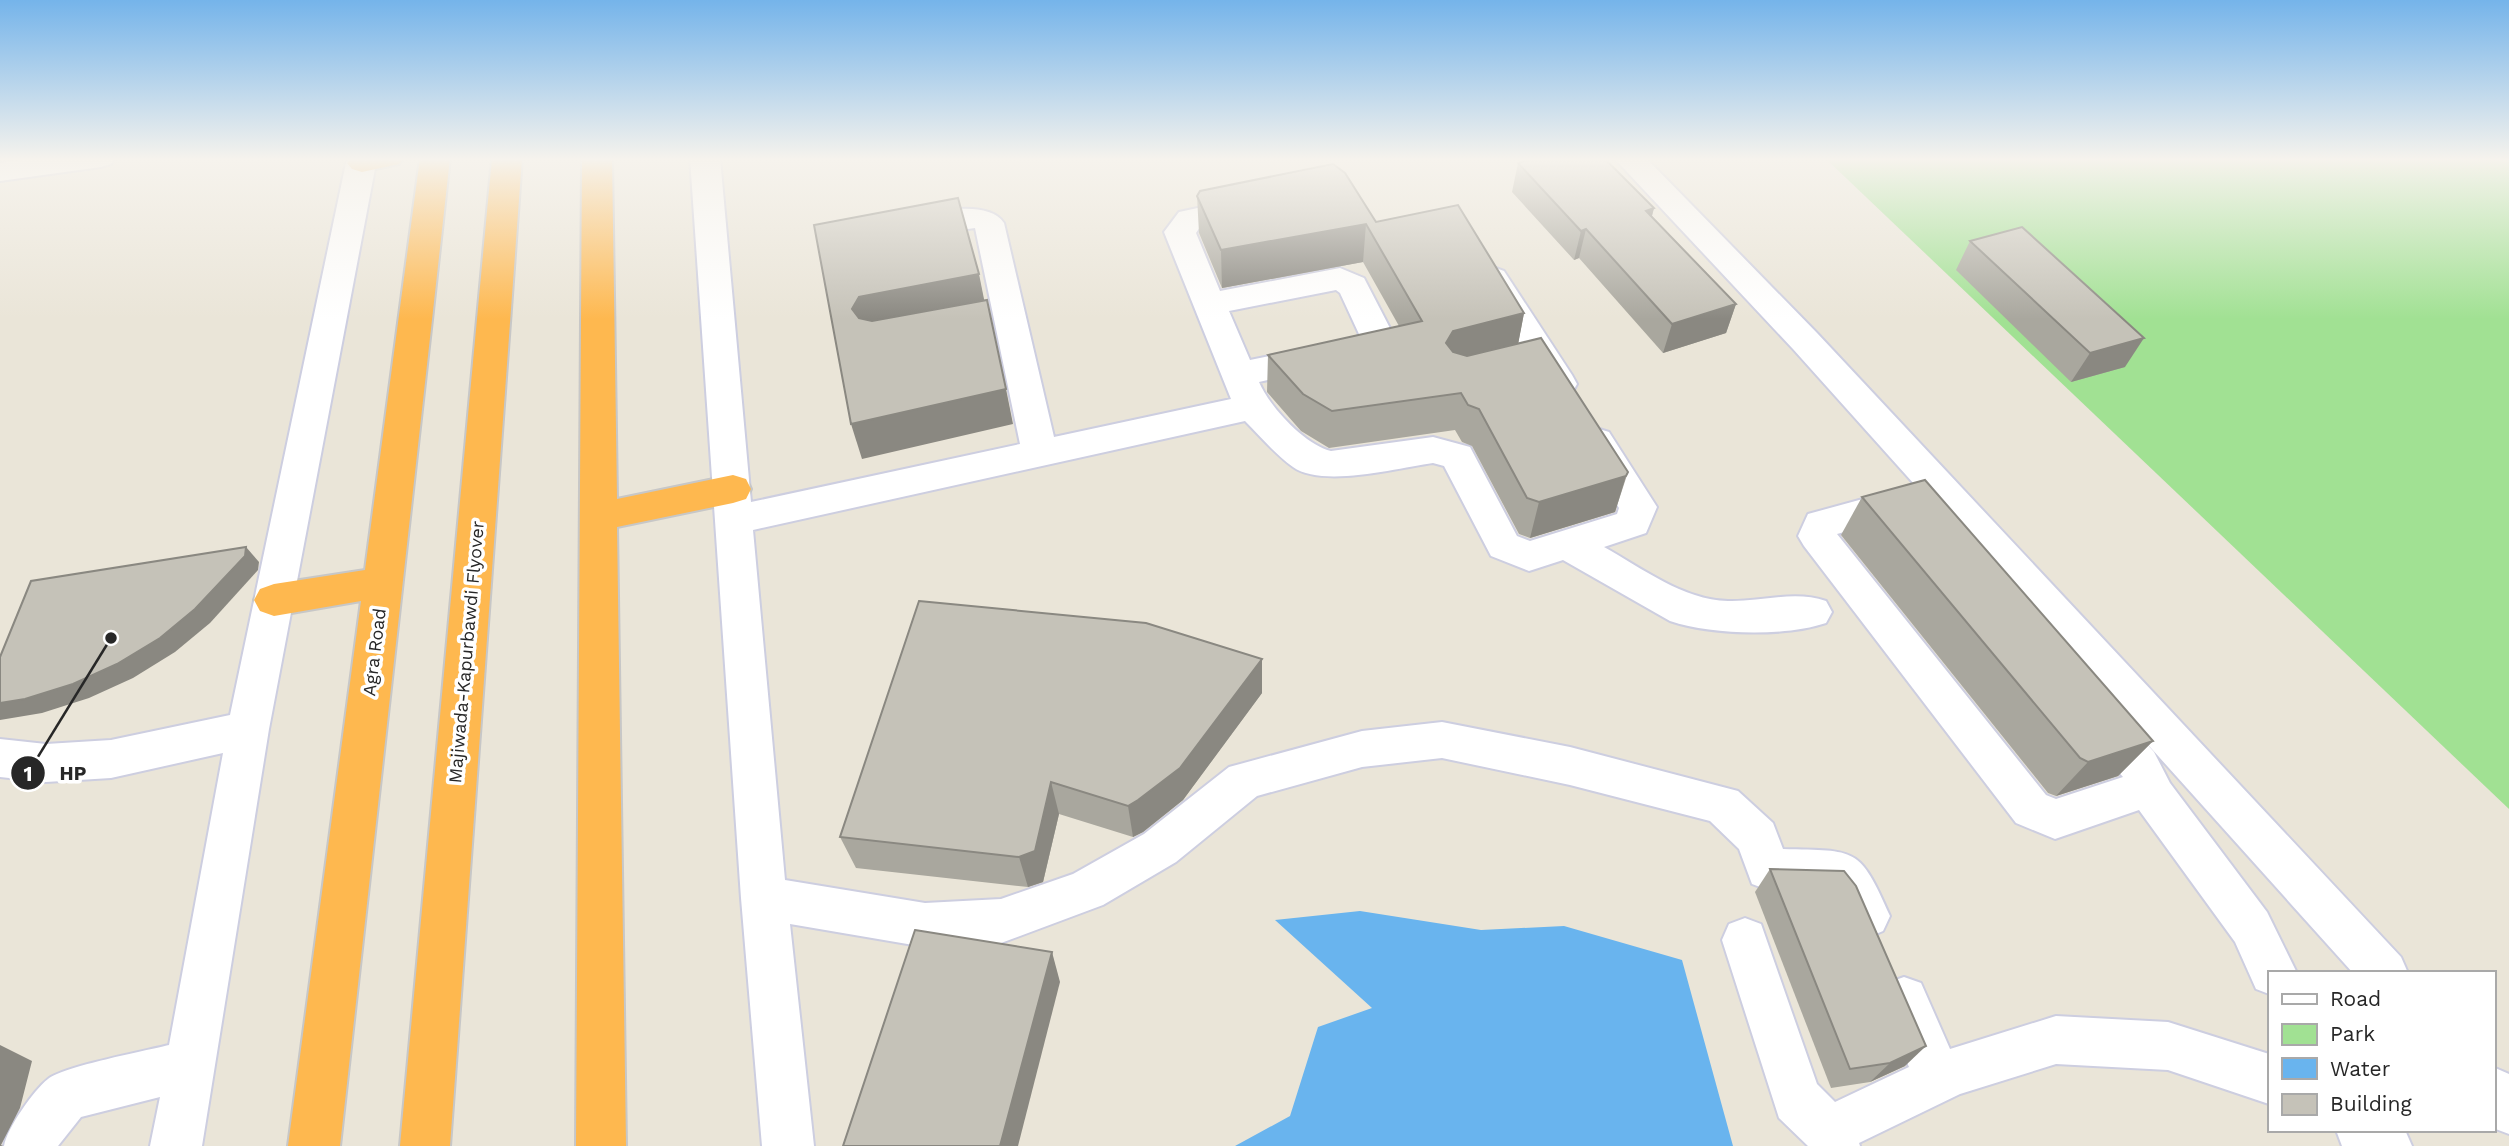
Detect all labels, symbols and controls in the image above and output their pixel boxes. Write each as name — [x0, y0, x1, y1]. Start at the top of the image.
street label: Majiwada-Kapurbawdi Flyover — [444, 520, 488, 784]
street label: Agra Road — [358, 607, 390, 697]
callout: HP — [11, 753, 100, 793]
text: 1 — [23, 761, 33, 786]
text: HP — [60, 762, 86, 785]
legend — [2268, 971, 2495, 1132]
text: Road — [2330, 986, 2381, 1011]
text: Park — [2330, 1021, 2375, 1046]
text: Water — [2330, 1056, 2391, 1081]
text: Building — [2330, 1091, 2412, 1116]

